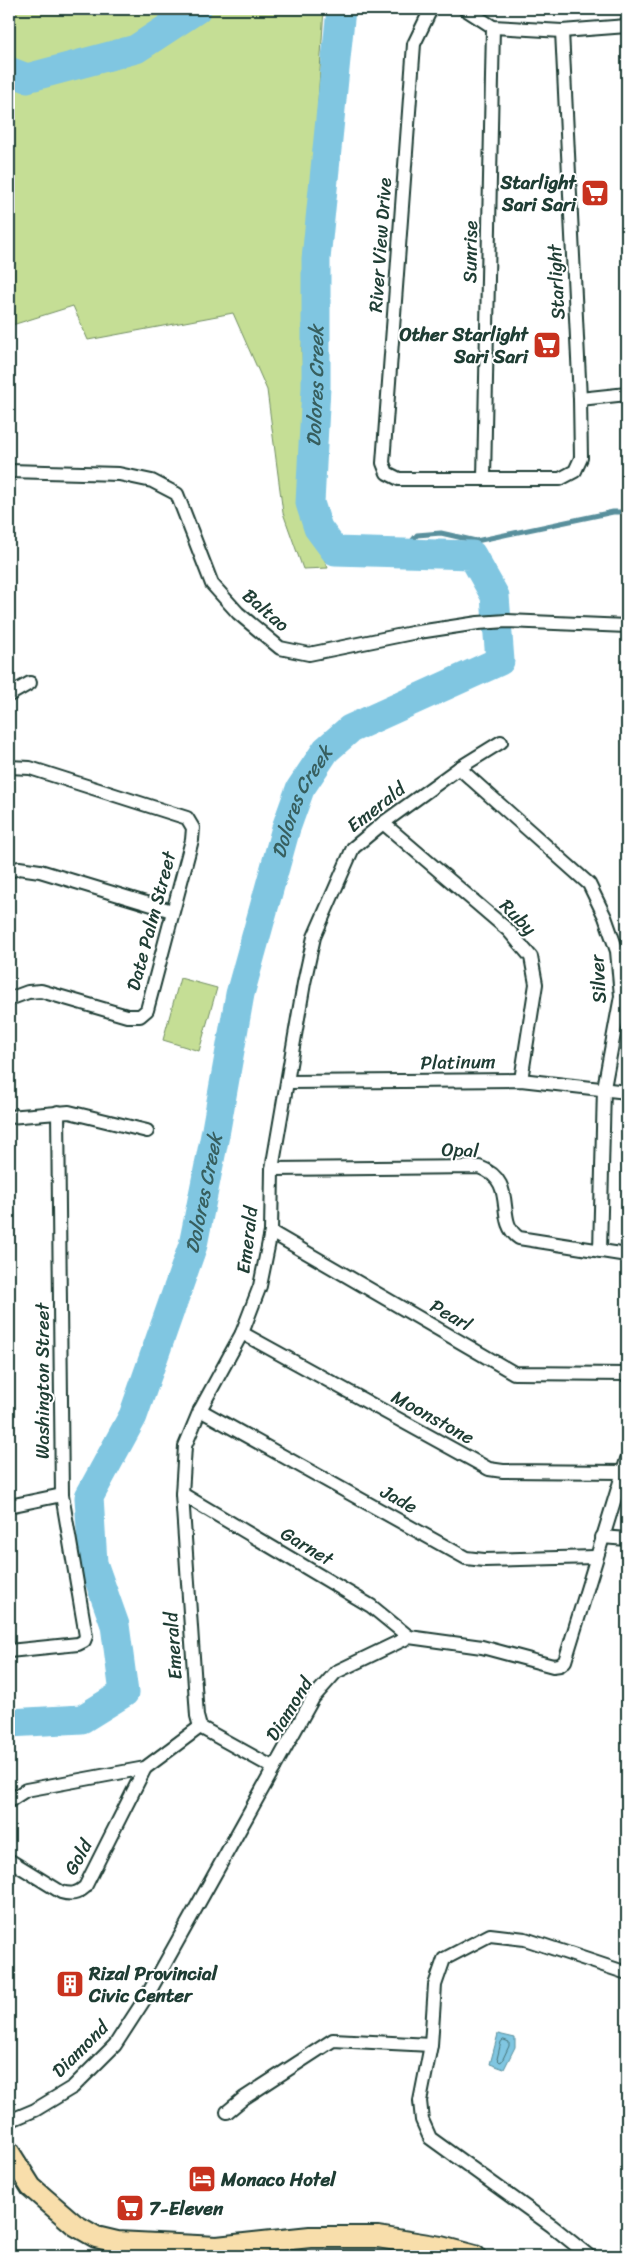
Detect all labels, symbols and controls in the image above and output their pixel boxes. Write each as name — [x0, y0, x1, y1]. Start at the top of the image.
place label: Starlight Sari Sari — [500, 166, 578, 221]
street label: River View Drive — [359, 177, 401, 313]
supermarket icon: Starlight Sari Sari — [580, 178, 610, 208]
street label: Sunrise — [453, 221, 487, 283]
street label: Starlight — [537, 242, 574, 321]
place label: Other Starlight Sari Sari — [400, 318, 530, 373]
water label: Dolores Creek — [295, 323, 334, 448]
supermarket icon: Other Starlight Sari Sari — [532, 330, 562, 360]
street label: Baltao — [235, 580, 297, 640]
water label: Dolores Creek — [261, 736, 343, 862]
street label: Emerald — [339, 772, 414, 841]
street label: Date Palm Street — [117, 846, 186, 994]
street label: Ruby — [491, 890, 545, 944]
street label: Silver — [580, 952, 616, 1004]
street label: Platinum — [420, 1045, 496, 1079]
water label: Dolores Creek — [174, 1128, 233, 1258]
street label: Opal — [441, 1133, 480, 1167]
street label: Emerald — [226, 1202, 268, 1276]
street label: Pearl — [424, 1290, 479, 1341]
street label: Washington Street — [26, 1302, 59, 1459]
street label: Moonstone — [385, 1381, 481, 1454]
street label: Jade — [373, 1475, 424, 1523]
street label: Garnet — [274, 1517, 341, 1575]
street label: Emerald — [154, 1609, 192, 1681]
street label: Diamond — [256, 1669, 323, 1748]
street label: Gold — [55, 1832, 102, 1881]
place label: Rizal Provincial Civic Center — [88, 1957, 219, 2012]
building icon: Rizal Provincial Civic Center — [55, 1969, 85, 1999]
street label: Diamond — [43, 2011, 118, 2086]
place label: Monaco Hotel — [220, 2163, 337, 2196]
hotel icon: Monaco Hotel — [187, 2164, 217, 2194]
place label: 7-Eleven — [149, 2192, 224, 2225]
supermarket icon: 7-Eleven — [115, 2193, 145, 2223]

